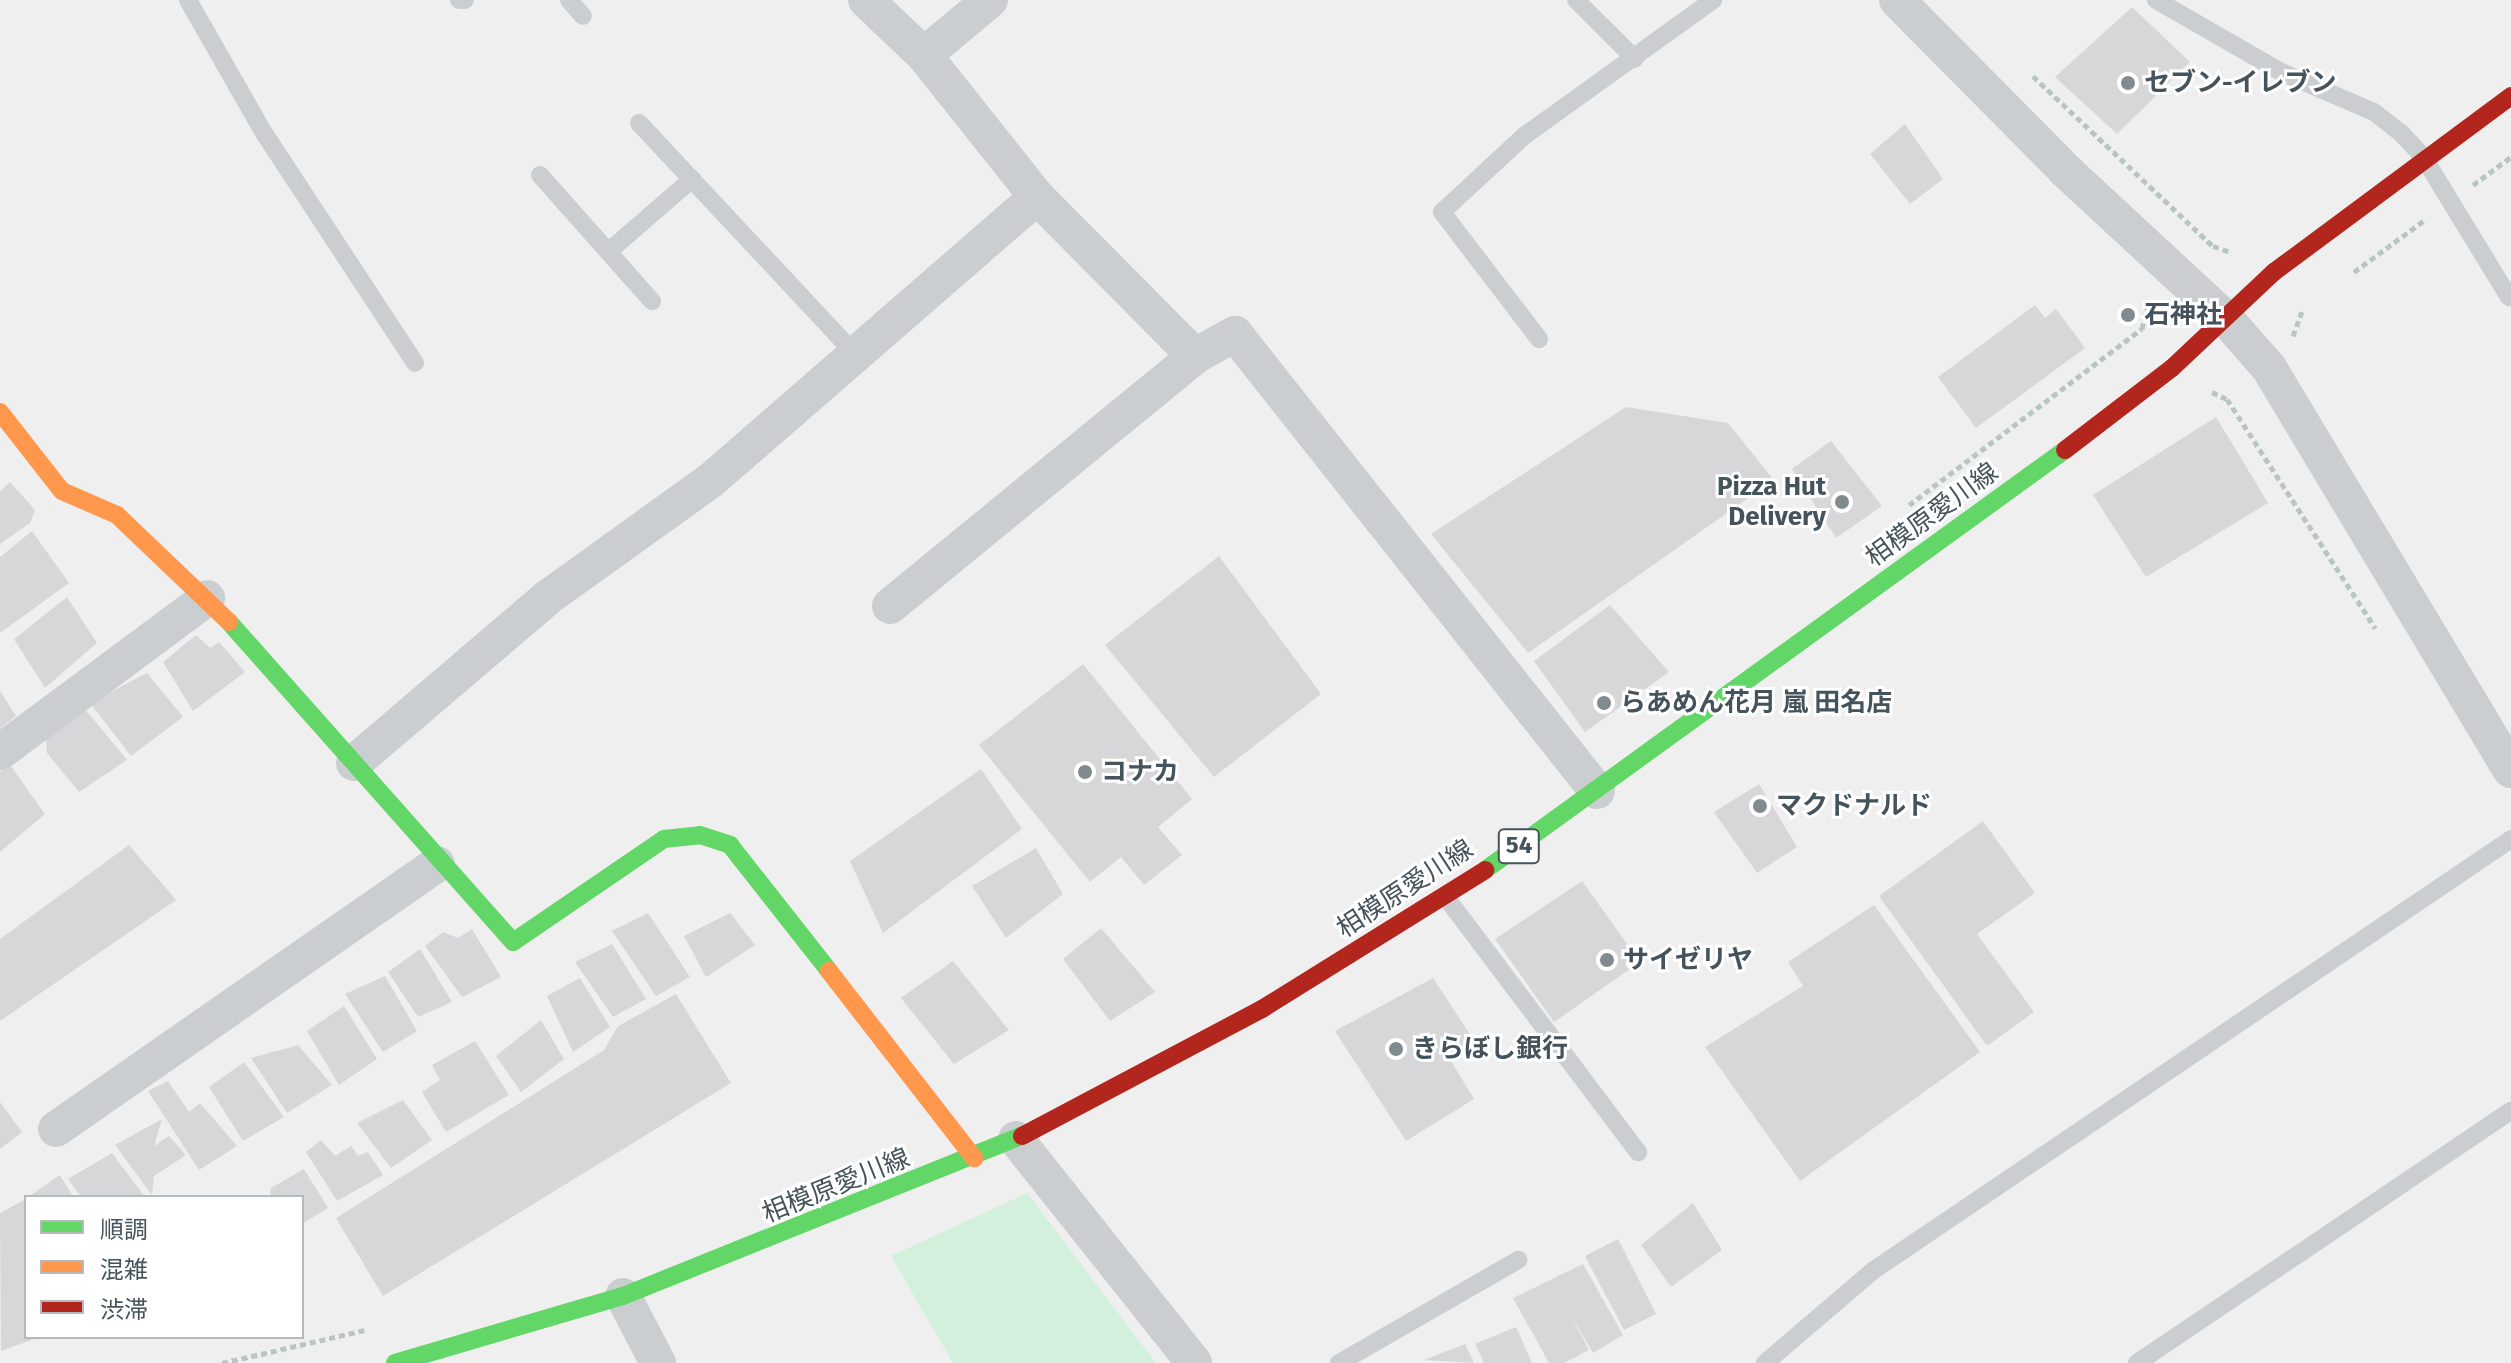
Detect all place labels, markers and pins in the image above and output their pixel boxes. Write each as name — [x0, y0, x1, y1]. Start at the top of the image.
place label: セブン-イレブン — [2144, 67, 2337, 99]
marker: セブン-イレブン — [2119, 74, 2137, 92]
place label: 石神社 — [2144, 299, 2222, 331]
marker: 石神社 — [2119, 306, 2137, 324]
place label: Pizza Hut Delivery — [1717, 471, 1826, 532]
marker: Pizza Hut Delivery — [1833, 493, 1851, 511]
place label: らあめん花月 嵐 田名店 — [1620, 687, 1892, 719]
marker: らあめん花月 嵐 田名店 — [1595, 694, 1613, 712]
place label: コナカ — [1101, 756, 1179, 788]
marker: コナカ — [1076, 763, 1094, 781]
place label: マクドナルド — [1776, 790, 1932, 822]
marker: マクドナルド — [1751, 797, 1769, 815]
place label: サイゼリヤ — [1623, 944, 1753, 976]
marker: サイゼリヤ — [1598, 951, 1616, 969]
place label: きらぼし銀行 — [1412, 1033, 1568, 1065]
marker: きらぼし銀行 — [1387, 1040, 1405, 1058]

